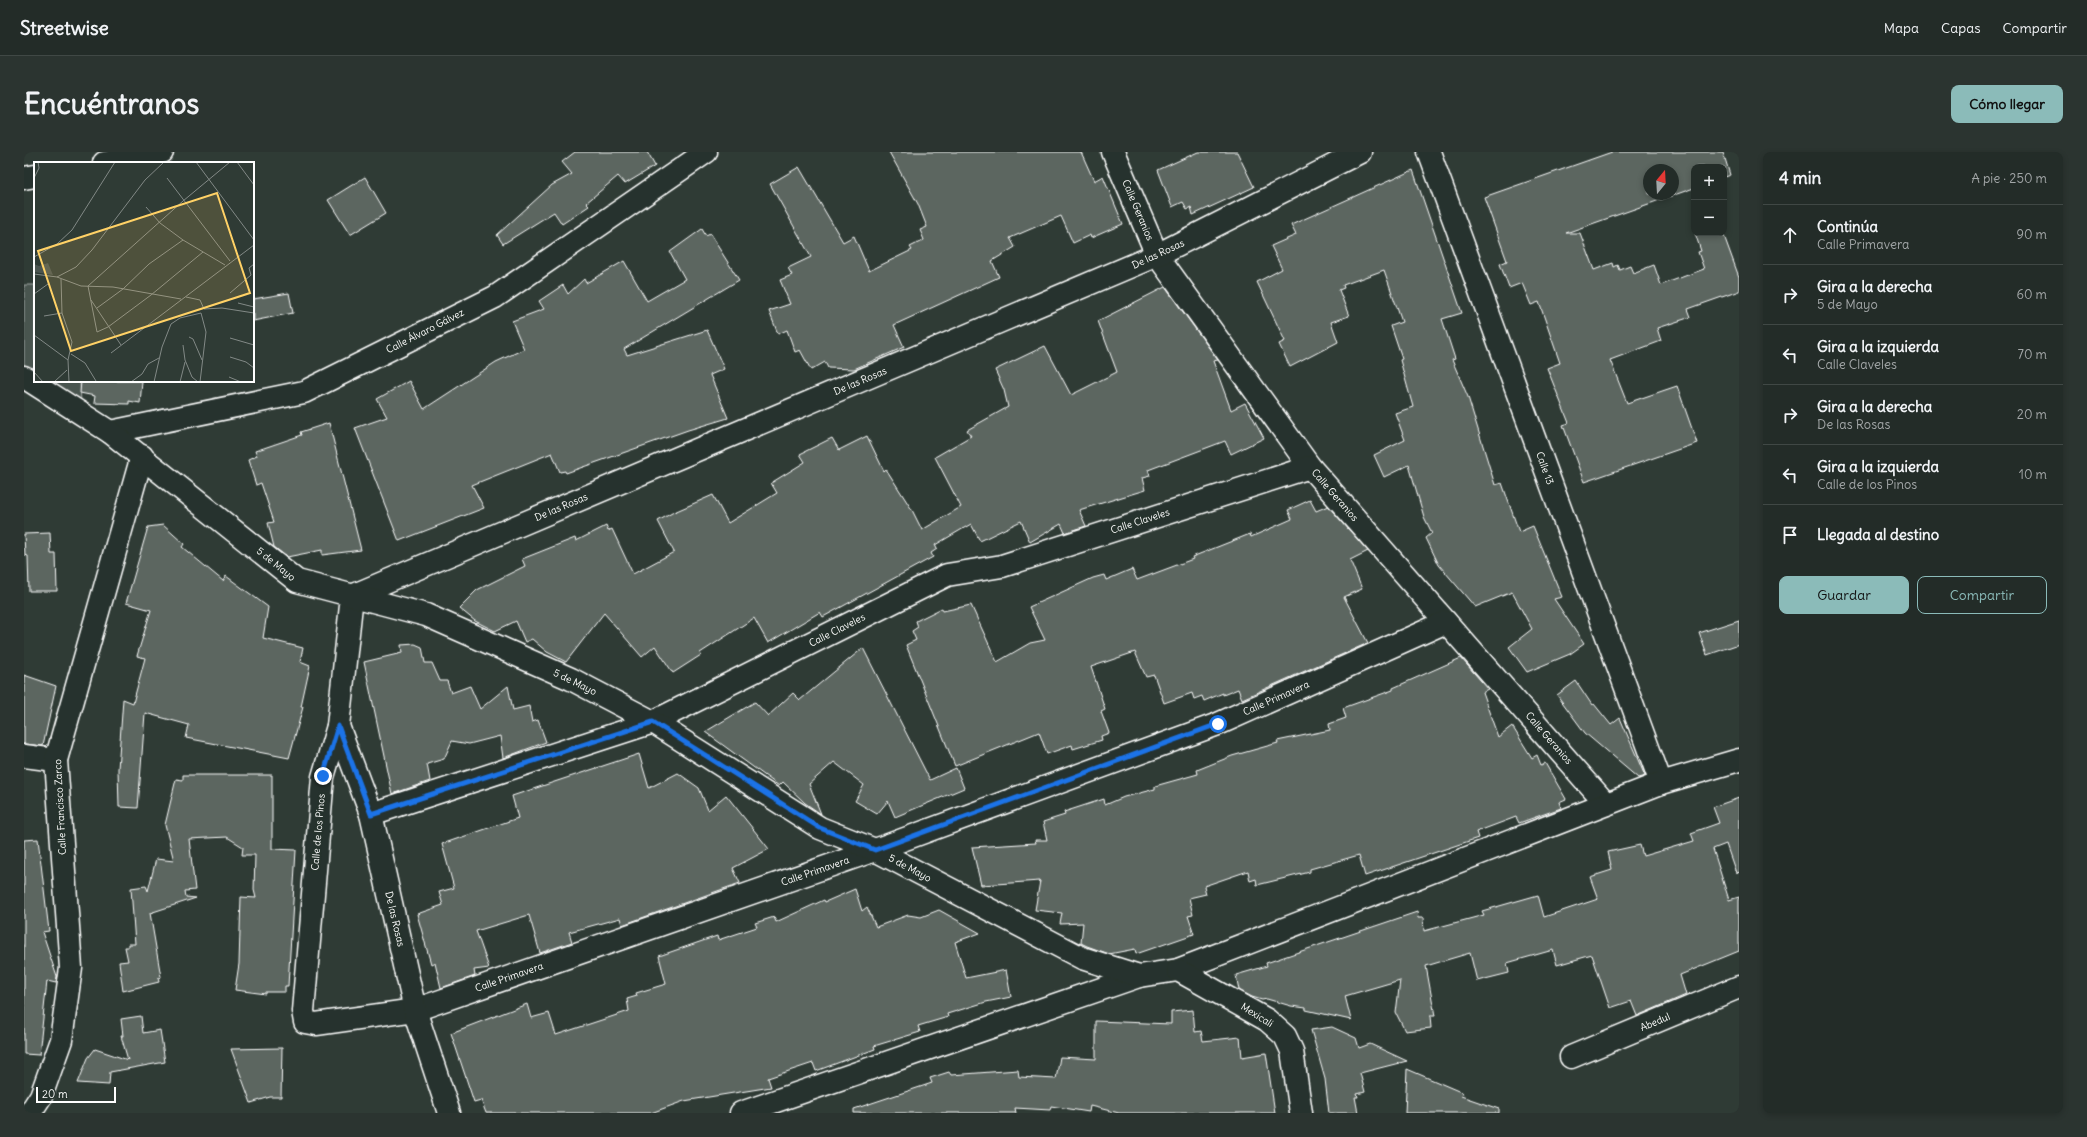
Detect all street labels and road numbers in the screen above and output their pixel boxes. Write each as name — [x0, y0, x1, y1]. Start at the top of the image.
street label: Calle Geranios — [1119, 178, 1157, 243]
street label: De las Rosas — [1130, 236, 1187, 272]
street label: Calle Álvaro Gálvez — [384, 306, 466, 356]
street label: De las Rosas — [831, 364, 889, 398]
street label: Calle 13 — [1533, 450, 1557, 487]
street label: Calle Geranios — [1309, 466, 1362, 524]
street label: De las Rosas — [532, 490, 590, 524]
street label: Calle Claveles — [1109, 505, 1172, 537]
street label: 5 de Mayo — [254, 544, 299, 584]
street label: Calle Claveles — [807, 610, 868, 650]
street label: 5 de Mayo — [551, 666, 599, 698]
street label: Calle Primavera — [1241, 677, 1311, 718]
street label: Calle Geranios — [1523, 709, 1576, 767]
street label: Calle Francisco Zarco — [51, 758, 69, 855]
street label: Calle de los Pinos — [308, 793, 328, 871]
street label: 5 de Mayo — [886, 851, 934, 885]
street label: Calle Primavera — [779, 853, 851, 889]
street label: De las Rosas — [382, 890, 408, 948]
street label: Calle Primavera — [473, 959, 545, 995]
street label: Mexicali — [1238, 1000, 1276, 1030]
street label: Abedul — [1638, 1010, 1672, 1034]

